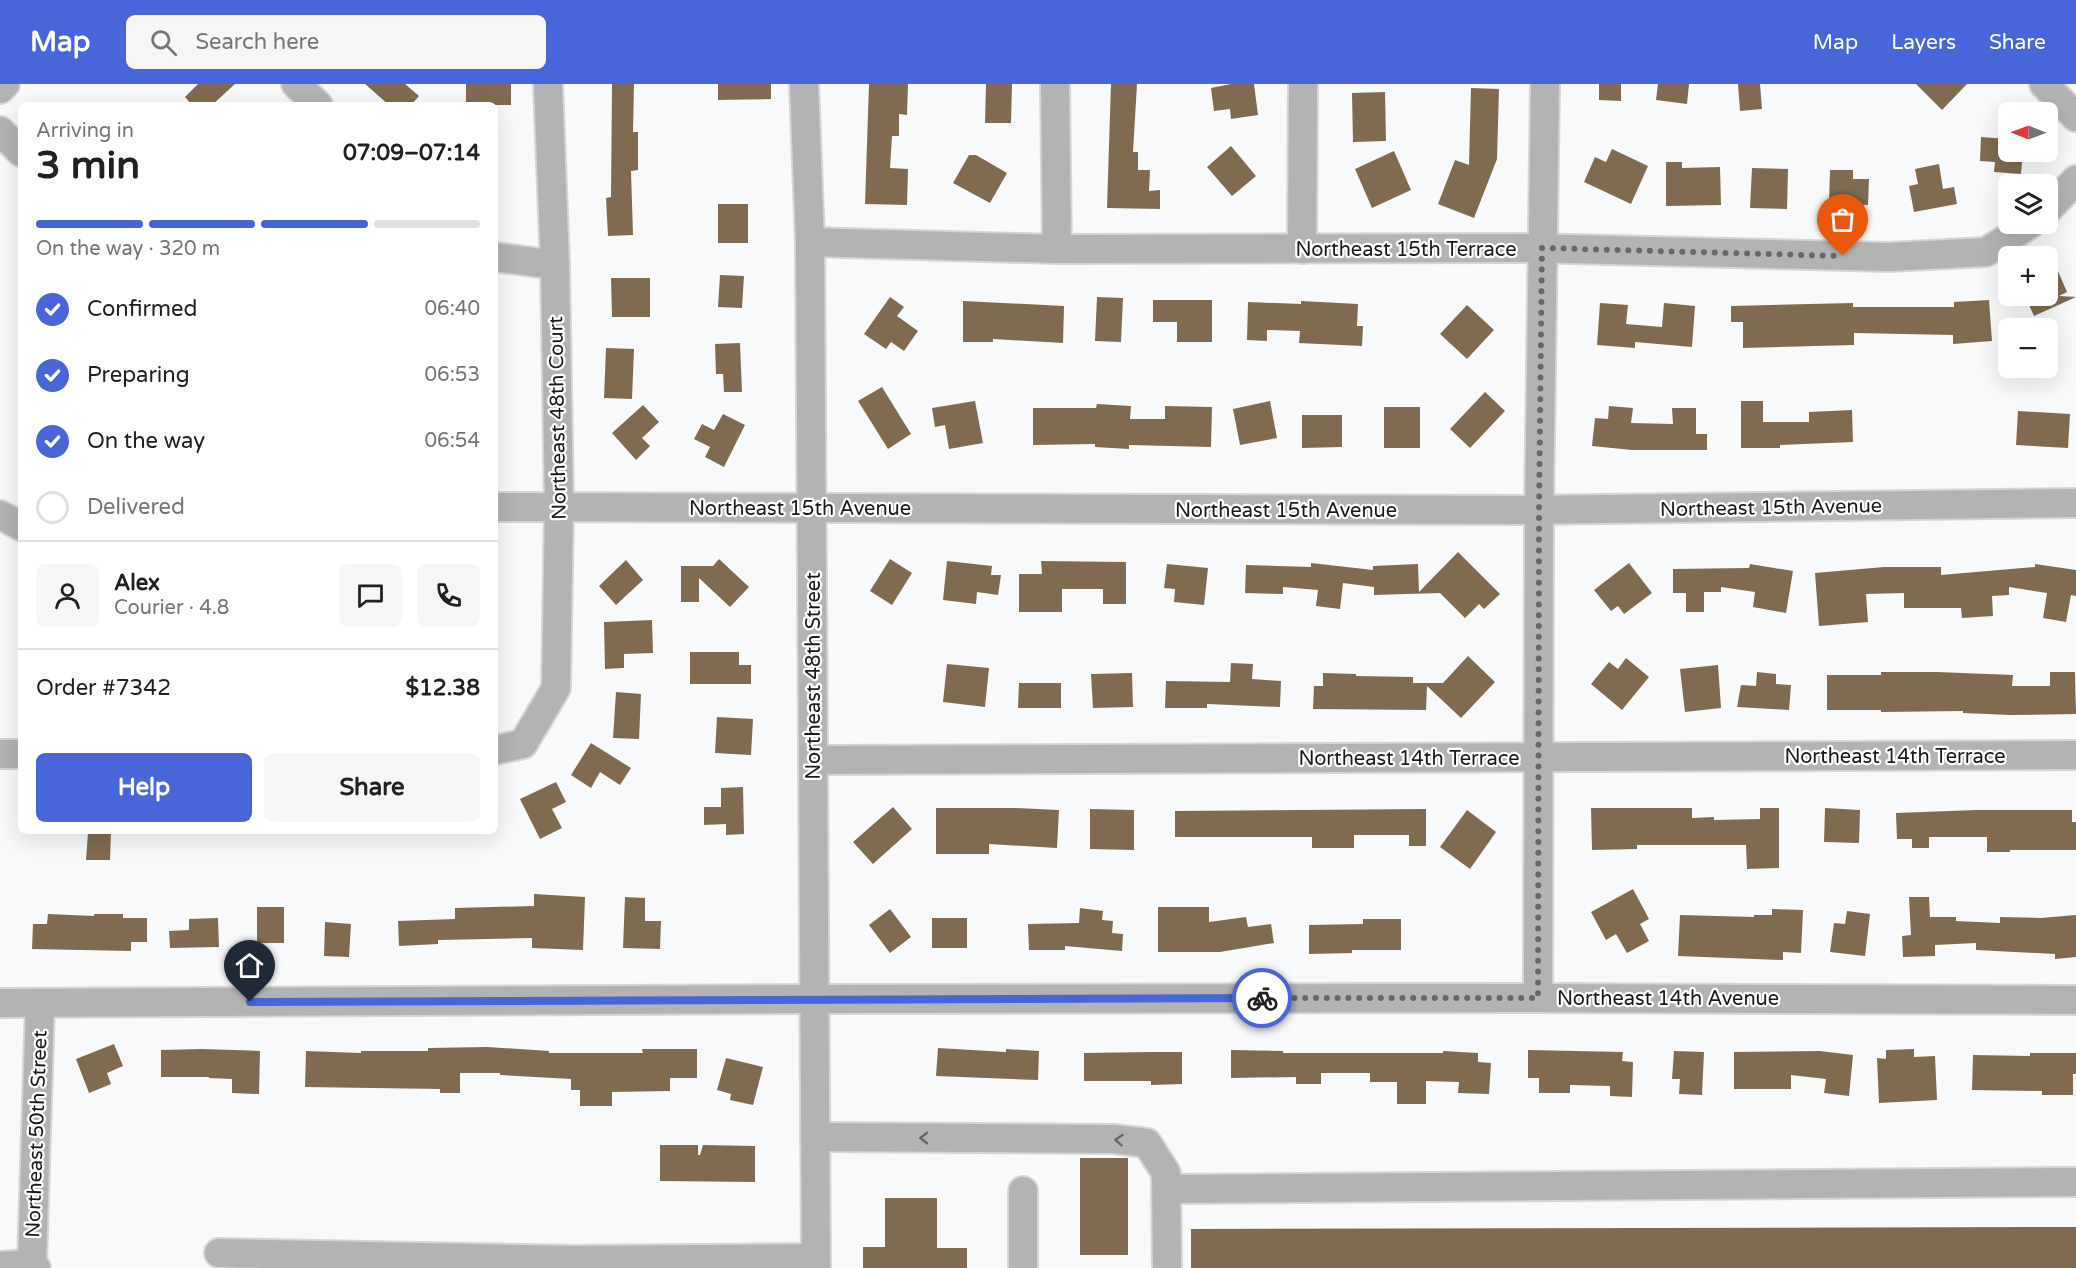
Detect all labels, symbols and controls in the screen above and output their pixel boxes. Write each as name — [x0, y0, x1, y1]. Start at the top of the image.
search box — [126, 15, 546, 69]
text: Map — [30, 25, 90, 59]
icon: search — [147, 26, 180, 59]
text: Search here — [195, 29, 319, 55]
text: Map — [1813, 30, 1858, 55]
text: Layers — [1891, 30, 1956, 55]
text: Share — [1989, 30, 2046, 55]
north arrow — [1998, 102, 2058, 162]
map controls — [1998, 102, 2058, 378]
text: Arriving in — [36, 119, 134, 143]
text: 07:09–07:14 — [343, 140, 480, 166]
text: 3 min — [36, 142, 140, 189]
button: layers — [1998, 174, 2058, 234]
pin — [1817, 194, 1868, 256]
icon: bag — [1826, 203, 1859, 236]
text: On the way · 320 m — [36, 237, 220, 261]
street label: Northeast 15th Terrace — [1295, 238, 1517, 262]
button: + — [1998, 246, 2058, 306]
icon: check — [36, 293, 69, 326]
text: Confirmed — [87, 296, 197, 322]
text: 06:40 — [425, 297, 480, 321]
street label: Northeast 48th Court — [544, 316, 572, 520]
button: − — [1998, 318, 2058, 378]
icon: check — [36, 359, 69, 392]
text: Preparing — [87, 362, 190, 388]
text: 06:53 — [425, 363, 480, 387]
icon: check — [36, 425, 69, 458]
text: On the way — [87, 428, 205, 454]
text: 06:54 — [425, 429, 480, 453]
text: Delivered — [87, 494, 185, 520]
street label: Northeast 15th Avenue — [1660, 494, 1882, 522]
street label: Northeast 15th Avenue — [689, 497, 911, 521]
street label: Northeast 15th Avenue — [1175, 499, 1397, 523]
button: person — [36, 564, 99, 627]
button: chat — [339, 564, 402, 627]
button: phone — [417, 564, 480, 627]
text: Alex — [114, 570, 160, 596]
street label: Northeast 48th Street — [802, 572, 826, 780]
text: Courier · 4.8 — [114, 596, 229, 620]
text: Order #7342 — [36, 675, 171, 701]
text: $12.38 — [405, 675, 480, 701]
street label: Northeast 14th Terrace — [1784, 745, 2006, 769]
street label: Northeast 14th Terrace — [1298, 747, 1520, 771]
button: Help — [36, 753, 252, 822]
button: Share — [264, 753, 480, 822]
pin — [224, 940, 275, 1002]
icon: home — [233, 949, 266, 982]
courier — [1232, 968, 1292, 1028]
icon: bike — [1246, 982, 1279, 1015]
street label: Northeast 14th Avenue — [1557, 987, 1779, 1011]
street label: Northeast 50th Street — [21, 1030, 53, 1238]
one-way arrow — [920, 1131, 929, 1144]
one-way arrow — [1114, 1134, 1124, 1147]

